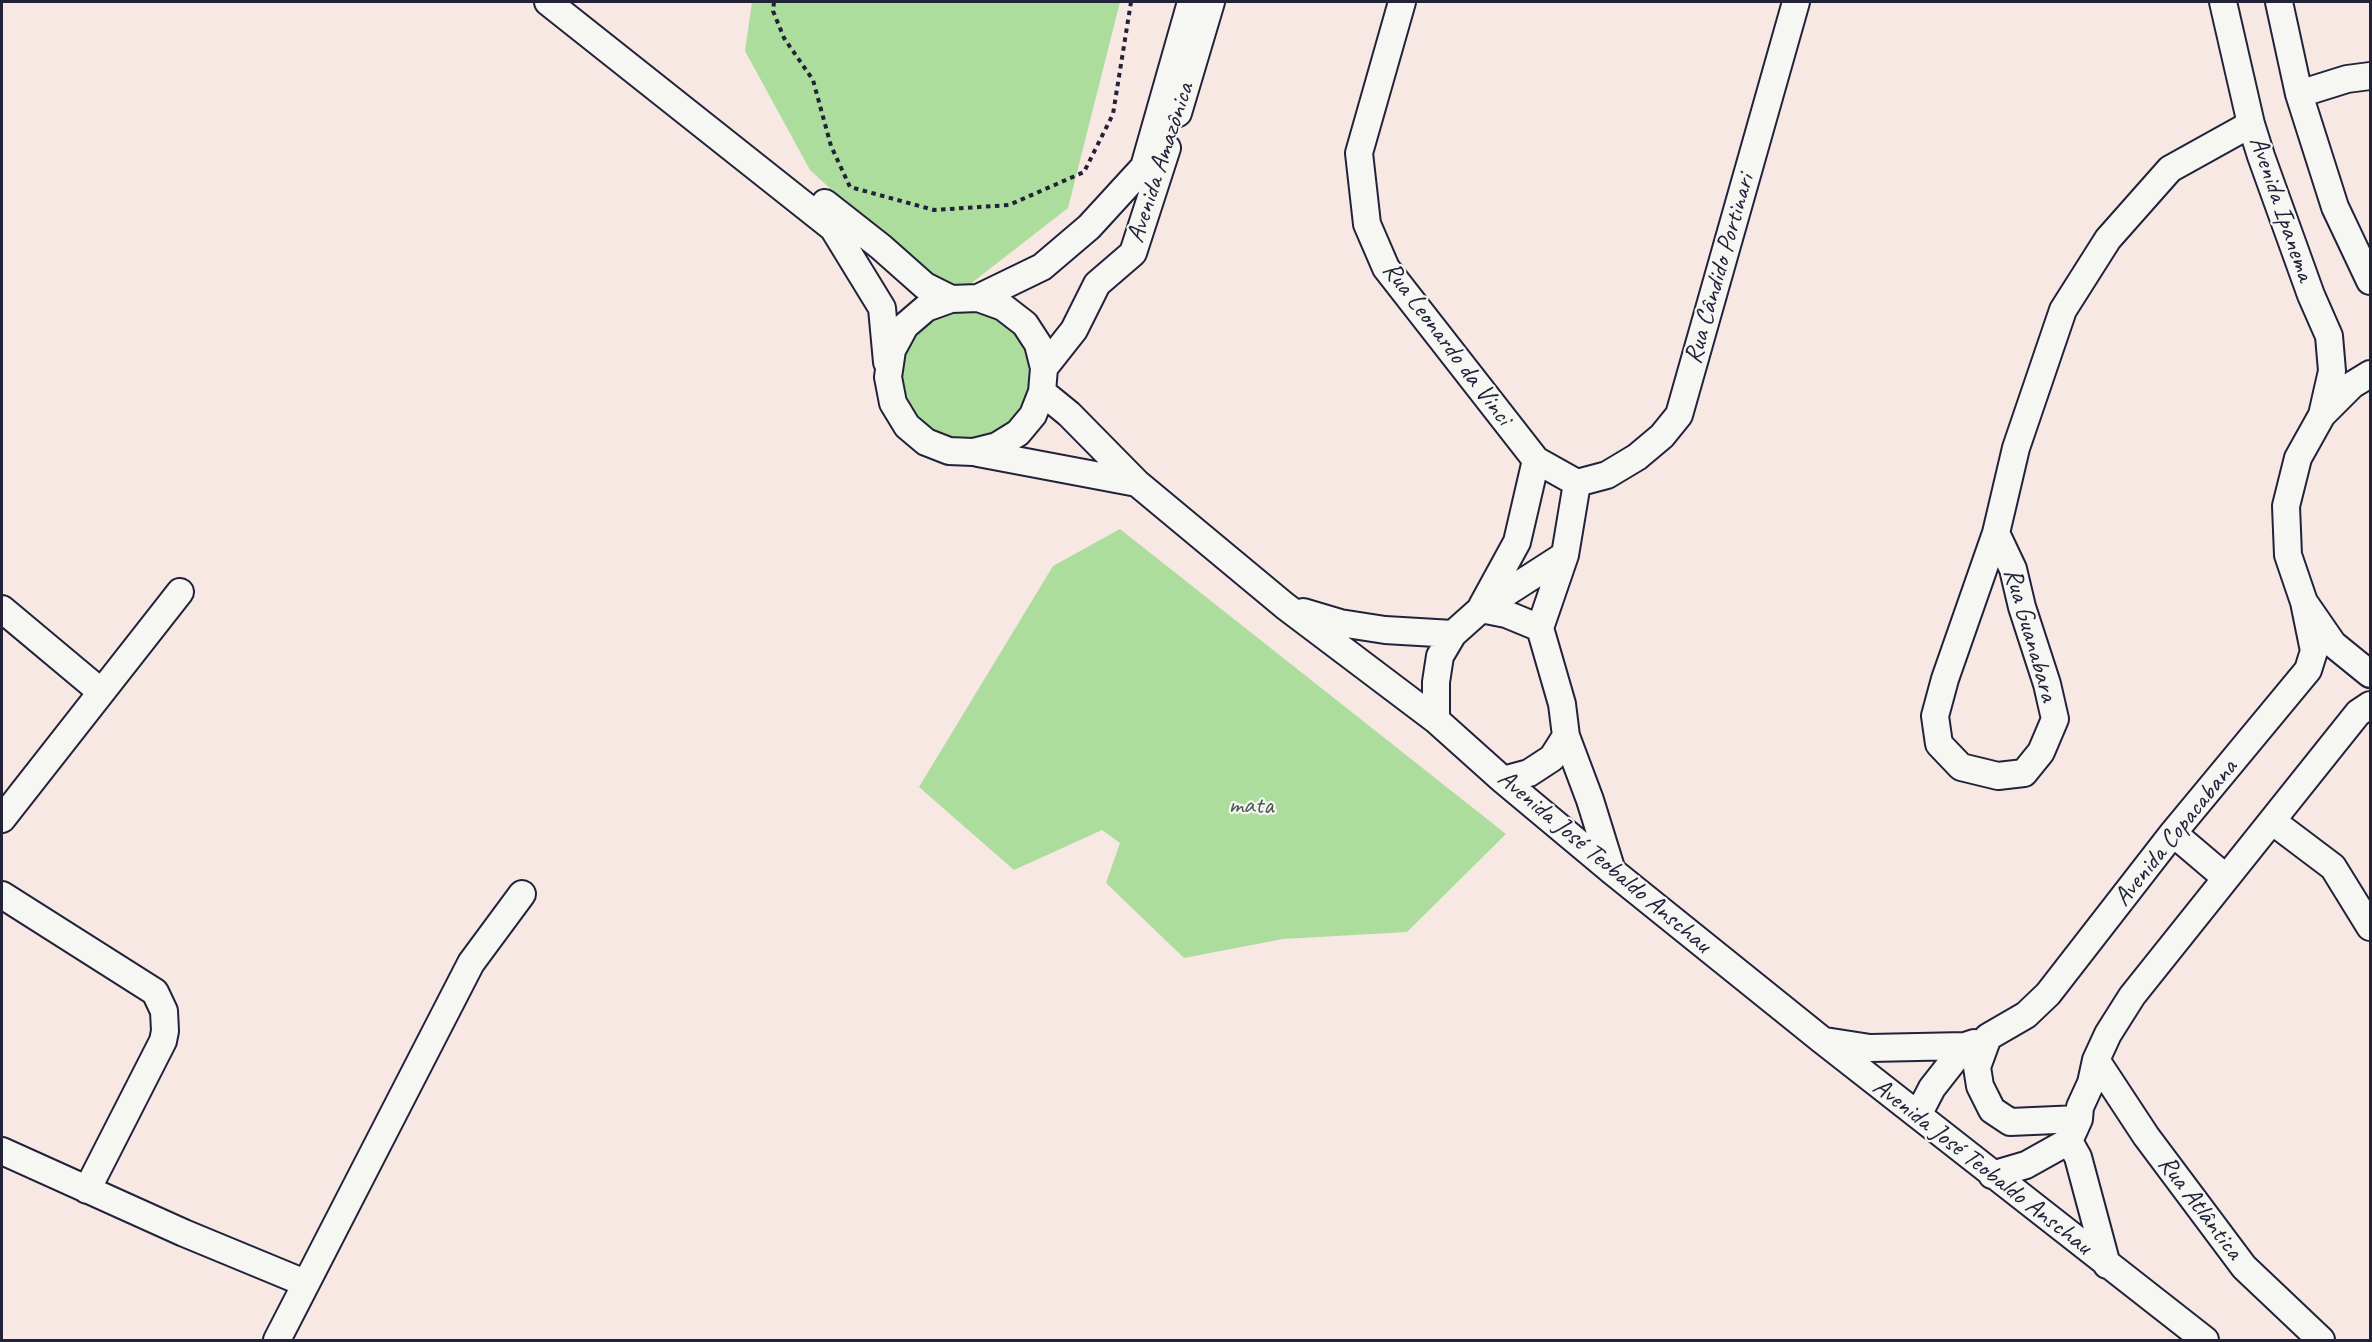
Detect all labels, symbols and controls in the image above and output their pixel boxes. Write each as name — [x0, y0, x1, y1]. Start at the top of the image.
street label: Avenida Amazônica — [1120, 79, 1202, 247]
street label: Avenida Ipanema — [2242, 133, 2320, 285]
street label: Rua Cândido Portinari — [1678, 171, 1762, 367]
street label: Rua Leonardo da Vinci — [1375, 256, 1519, 432]
street label: Rua Guanabara — [1996, 565, 2064, 705]
street label: Avenida Copacabana — [2107, 753, 2245, 913]
street label: Avenida José Teobaldo Anschau — [1491, 763, 1717, 961]
park label: mata — [1229, 790, 1273, 822]
street label: Avenida José Teobaldo Anschau — [1866, 1072, 2098, 1262]
street label: Rua Atlântica — [2151, 1150, 2249, 1266]

